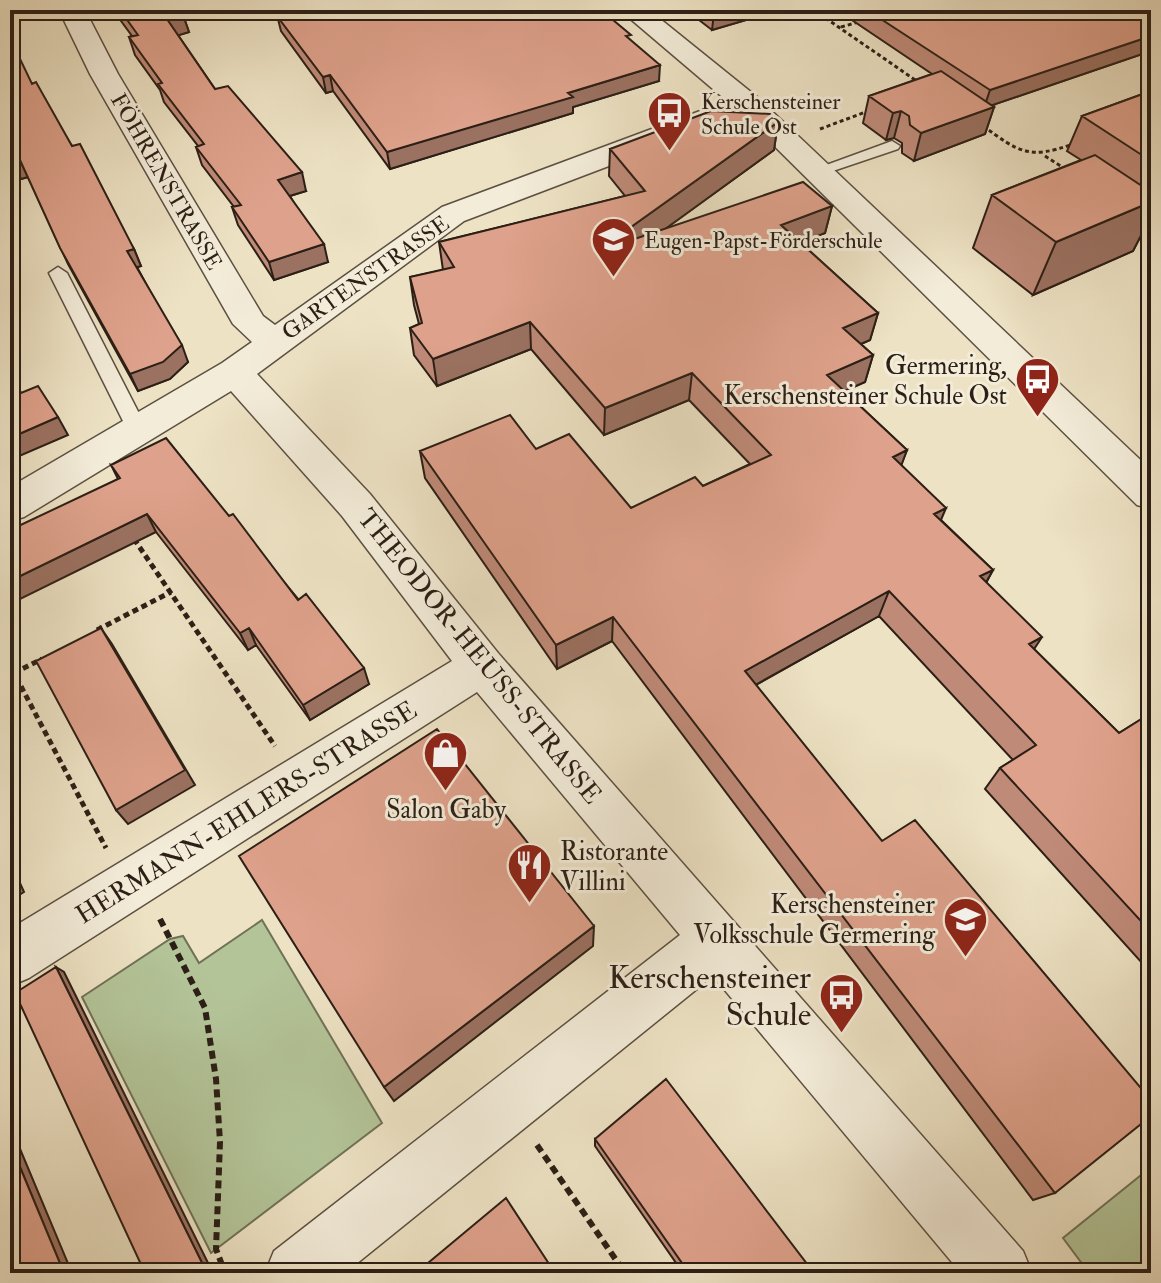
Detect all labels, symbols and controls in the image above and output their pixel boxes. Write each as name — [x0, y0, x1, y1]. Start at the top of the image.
street label: FÖHRENSTRASSE — [104, 88, 228, 275]
place label: Kerschensteiner Schule Ost — [701, 88, 841, 141]
bus stop icon: Kerschensteiner Schule Ost — [646, 90, 694, 153]
street label: GARTENSTRASSE — [276, 209, 455, 346]
school or university icon: Eugen-Papst-Förderschule — [589, 216, 637, 279]
place label: Eugen-Papst-Förderschule — [644, 227, 882, 256]
place label: Germering, Kerschensteiner Schule Ost — [724, 350, 1007, 412]
bus stop icon: Germering, Kerschensteiner Schule Ost — [1014, 356, 1062, 419]
street label: THEODOR-HEUSS-STRASSE — [350, 503, 608, 811]
street label: HERMANN-EHLERS-STRASSE — [70, 694, 423, 931]
shop icon: Salon Gaby — [422, 730, 470, 793]
place label: Salon Gaby — [386, 794, 506, 826]
place label: Ristorante Villini — [560, 836, 668, 898]
restaurant icon: Ristorante Villini — [505, 842, 553, 905]
place label: Kerschensteiner Volksschule Germering — [693, 889, 936, 951]
school or university icon: Kerschensteiner Volksschule Germering — [942, 895, 990, 958]
place label: Kerschensteiner Schule — [608, 958, 811, 1035]
bus stop icon: Kerschensteiner Schule — [818, 971, 866, 1034]

